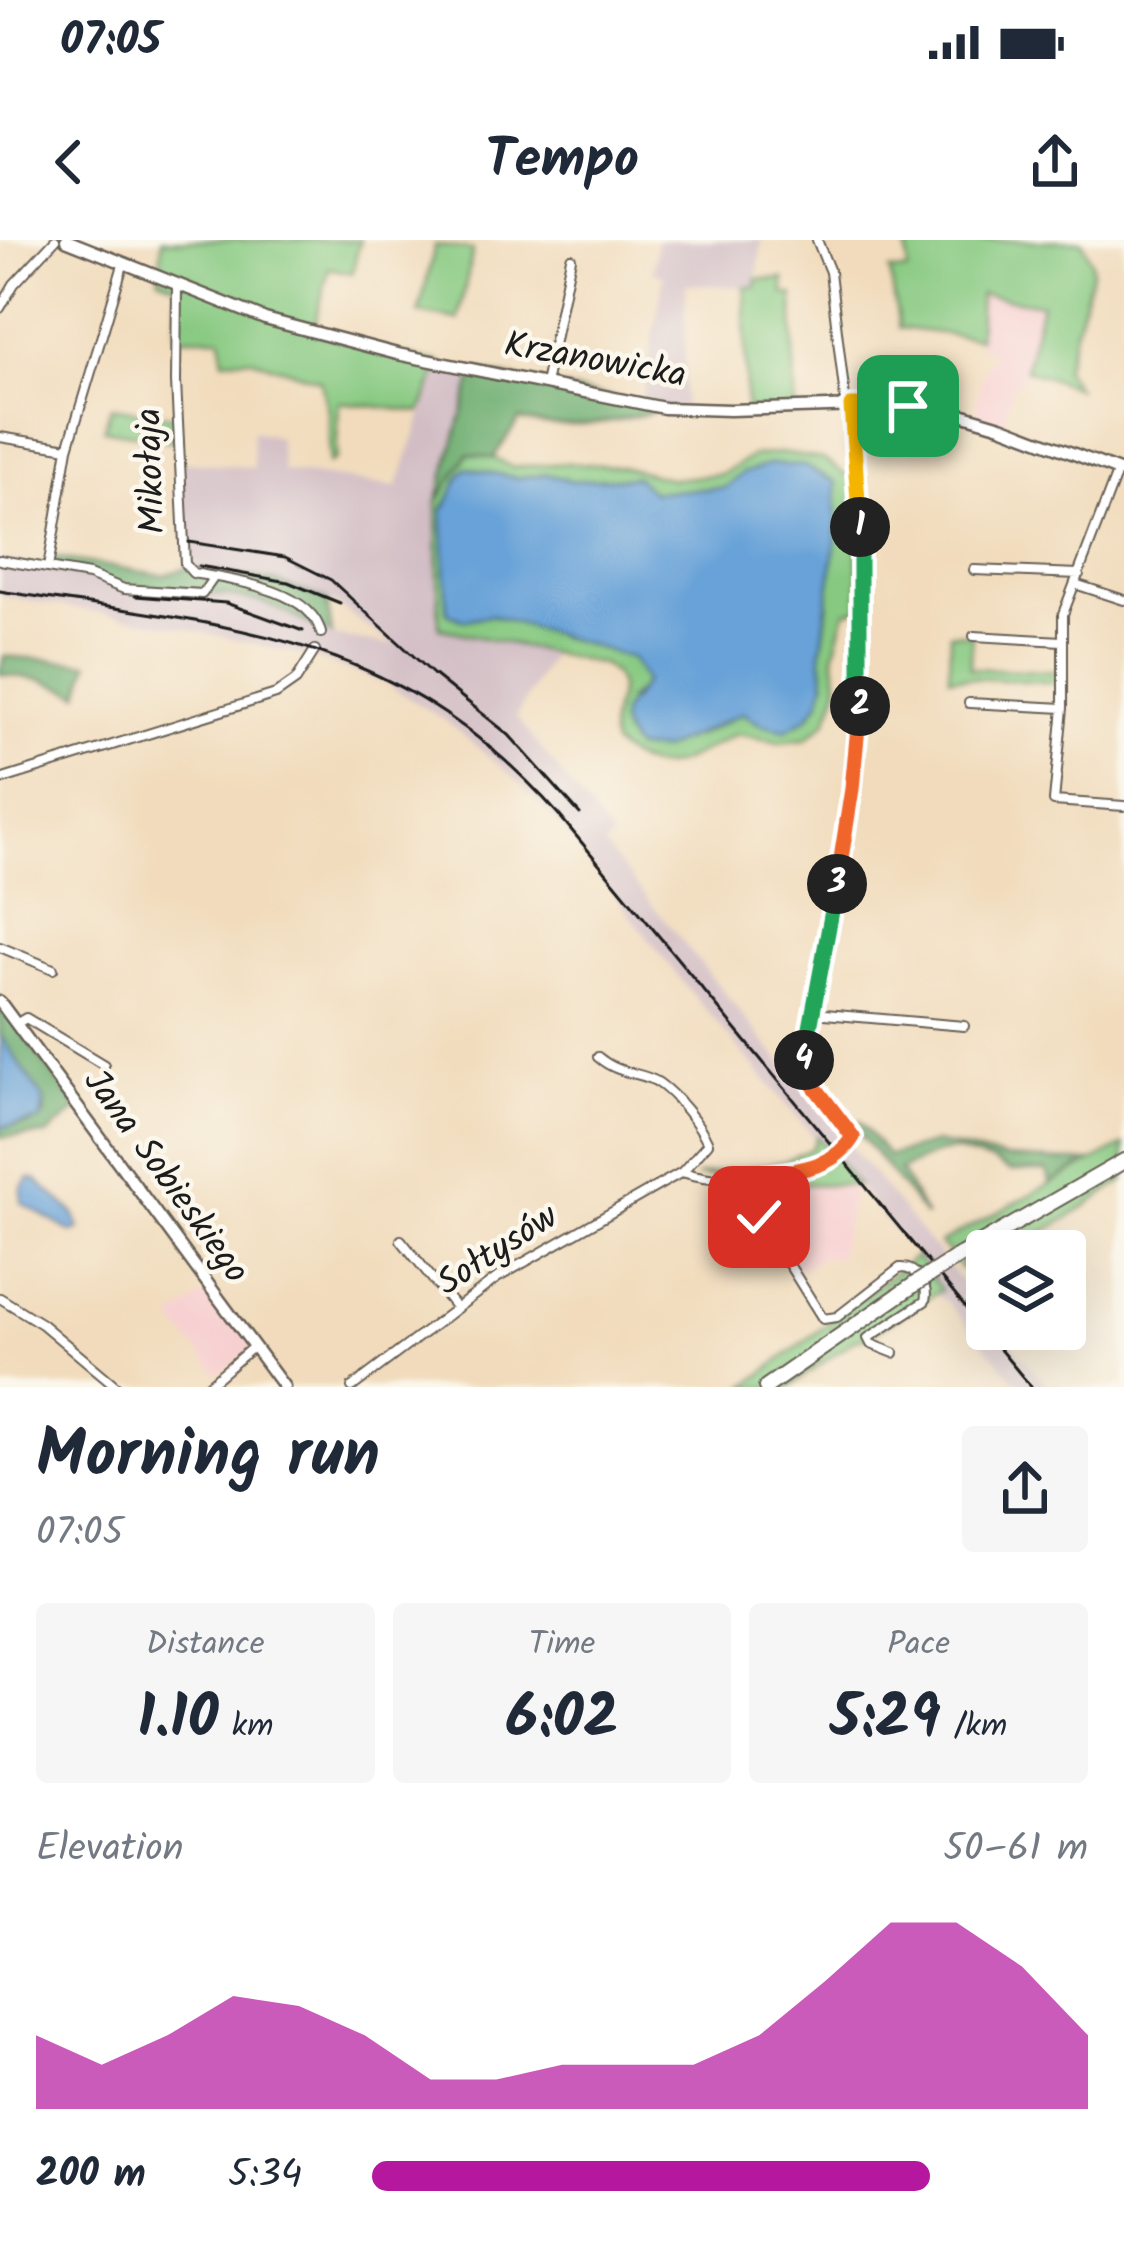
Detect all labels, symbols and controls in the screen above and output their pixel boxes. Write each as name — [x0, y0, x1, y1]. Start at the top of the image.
text: 07:05 — [60, 6, 161, 78]
text: Tempo — [485, 119, 639, 205]
icon: back — [36, 129, 102, 195]
icon: share — [1022, 129, 1088, 195]
street label: Krzanowicka — [499, 317, 691, 405]
pin — [857, 355, 959, 457]
icon: arrive — [875, 373, 941, 439]
street label: Mikołaja — [121, 407, 183, 535]
pin: 1 — [830, 497, 890, 557]
text: 1 — [855, 500, 865, 553]
pin: 2 — [830, 676, 890, 736]
text: 2 — [850, 679, 870, 732]
pin: 3 — [807, 854, 867, 914]
text: 3 — [828, 857, 846, 910]
pin: 4 — [774, 1030, 834, 1090]
text: 4 — [795, 1033, 813, 1086]
street label: Jana Sobieskiego — [67, 1058, 263, 1296]
pin — [708, 1166, 810, 1268]
icon: check — [726, 1184, 792, 1250]
street label: Sołtysów — [426, 1190, 571, 1312]
map controls — [966, 1230, 1086, 1350]
button: layers — [966, 1230, 1086, 1350]
text: Morning run — [36, 1405, 380, 1510]
button: share — [962, 1426, 1088, 1552]
text: 07:05 — [36, 1503, 124, 1565]
text: Distance — [146, 1619, 265, 1672]
text: Time — [529, 1619, 595, 1672]
text: Pace — [887, 1619, 950, 1672]
text: 1.10 — [137, 1672, 218, 1768]
text: 6:02 — [505, 1672, 619, 1768]
text: 5:29 — [830, 1672, 941, 1768]
text: km — [218, 1701, 273, 1754]
text: /km — [941, 1701, 1007, 1754]
text: Elevation — [36, 1819, 184, 1881]
text: 50–61 m — [943, 1819, 1088, 1881]
text: 200 m — [36, 2145, 146, 2207]
text: 5:34 — [228, 2145, 302, 2207]

